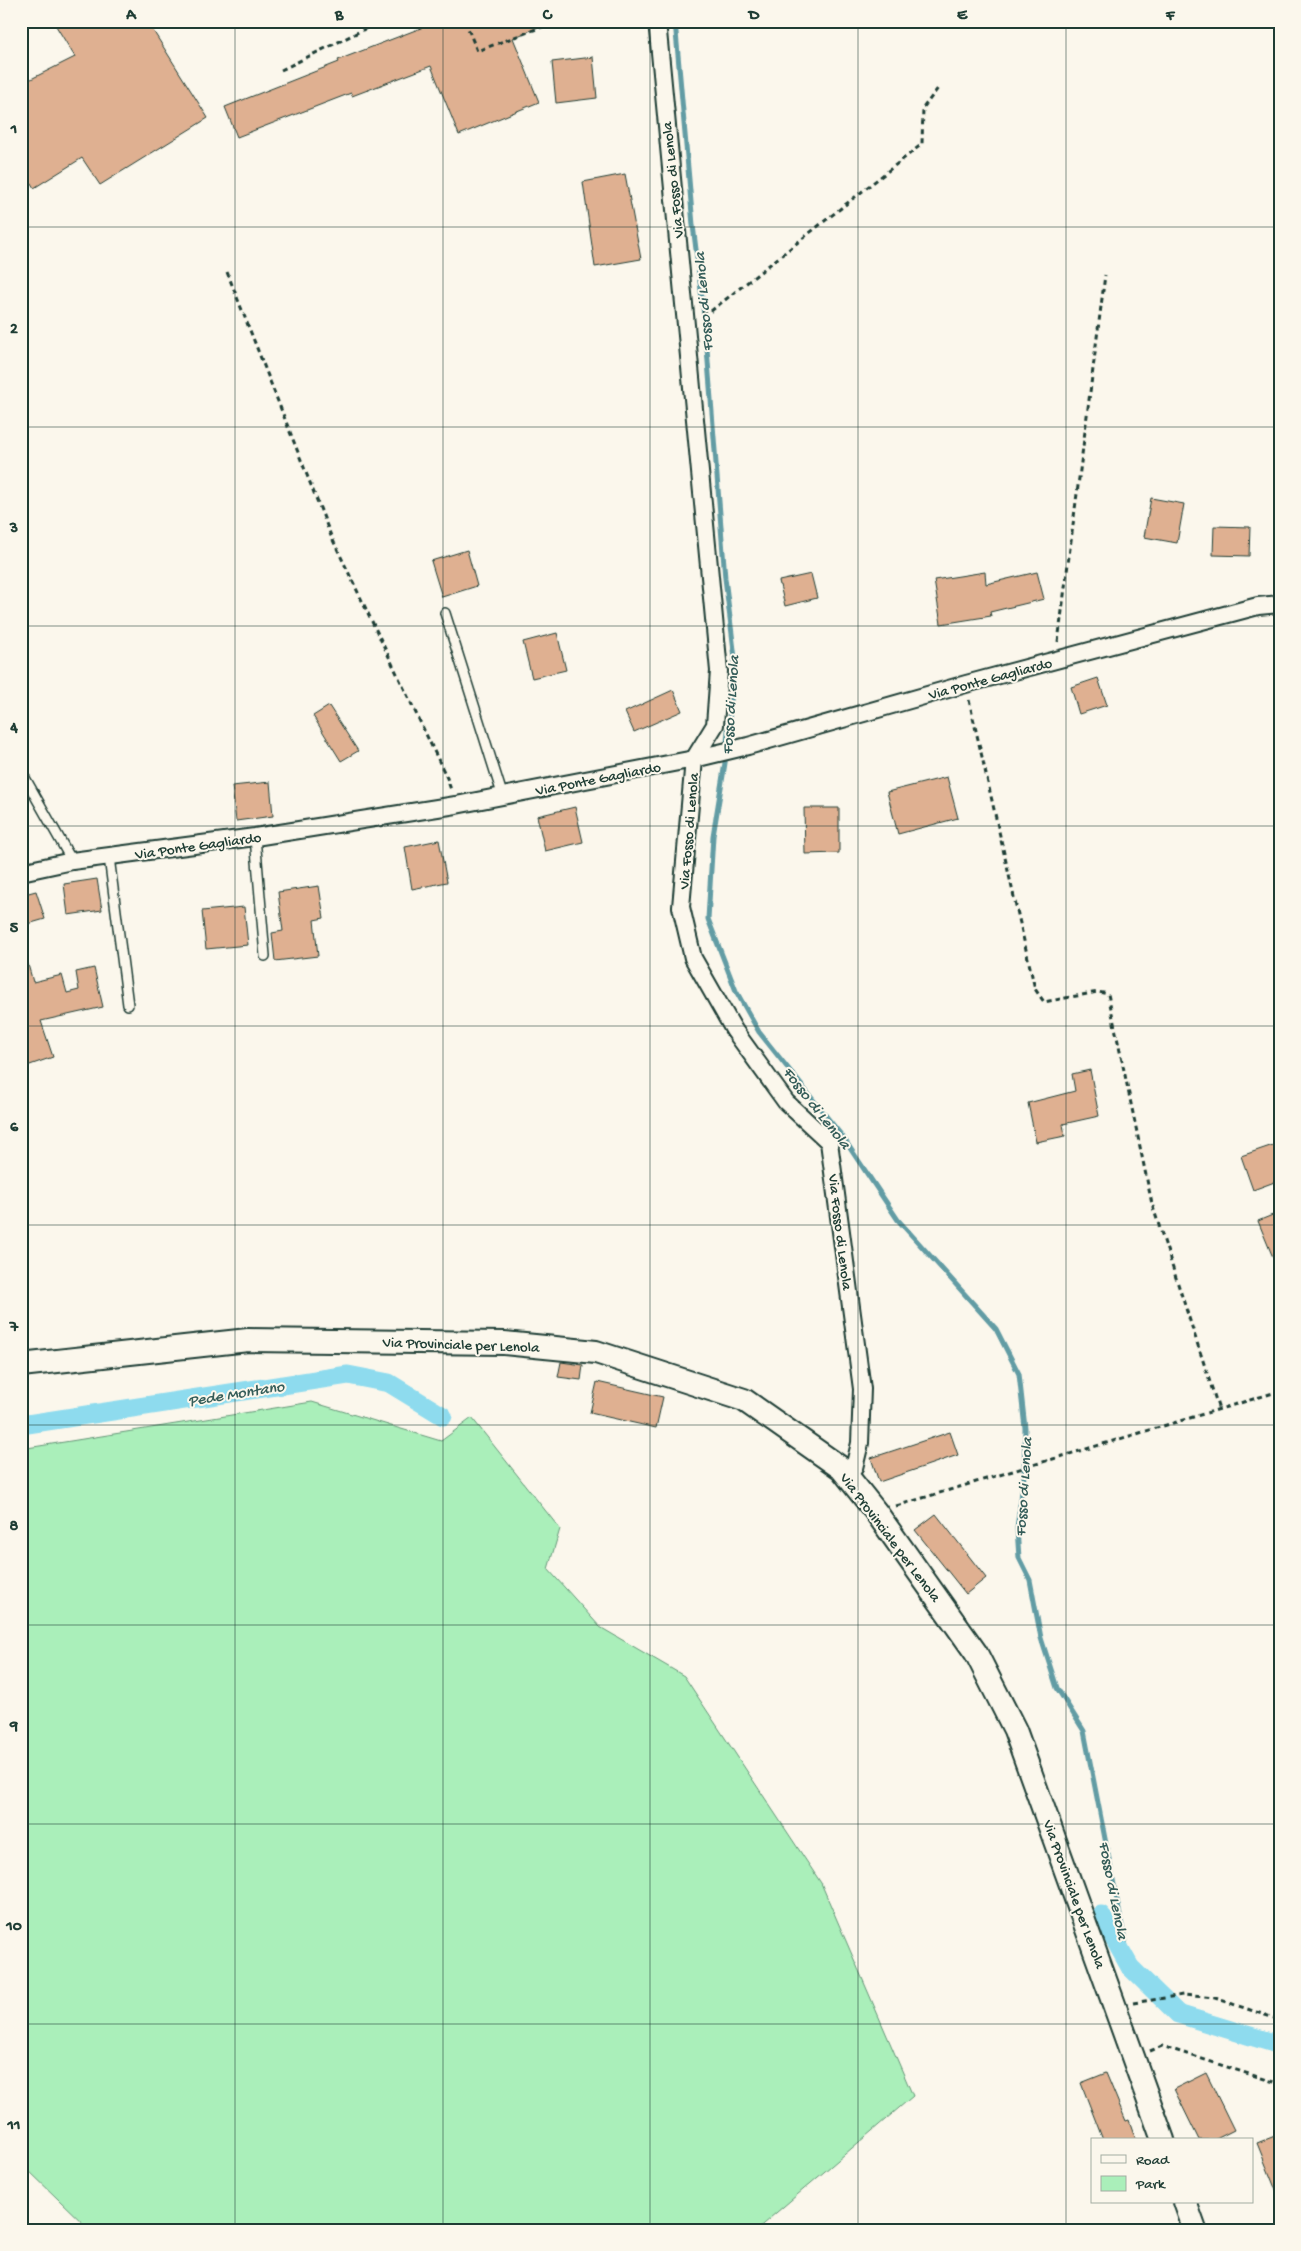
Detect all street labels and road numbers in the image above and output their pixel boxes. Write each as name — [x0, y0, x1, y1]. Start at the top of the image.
street label: Via Fosso di Lenola — [659, 120, 689, 240]
street label: Via Ponte Gagliardo — [926, 655, 1054, 705]
street label: Via Ponte Gagliardo — [533, 759, 663, 801]
street label: Via Fosso di Lenola — [676, 772, 704, 891]
street label: Via Ponte Gagliardo — [133, 829, 263, 865]
street label: Via Fosso di Lenola — [823, 1172, 855, 1292]
street label: Via Provinciale per Lenola — [381, 1334, 540, 1358]
street label: Via Provinciale per Lenola — [834, 1469, 944, 1607]
street label: Via Provinciale per Lenola — [1037, 1817, 1109, 1972]

